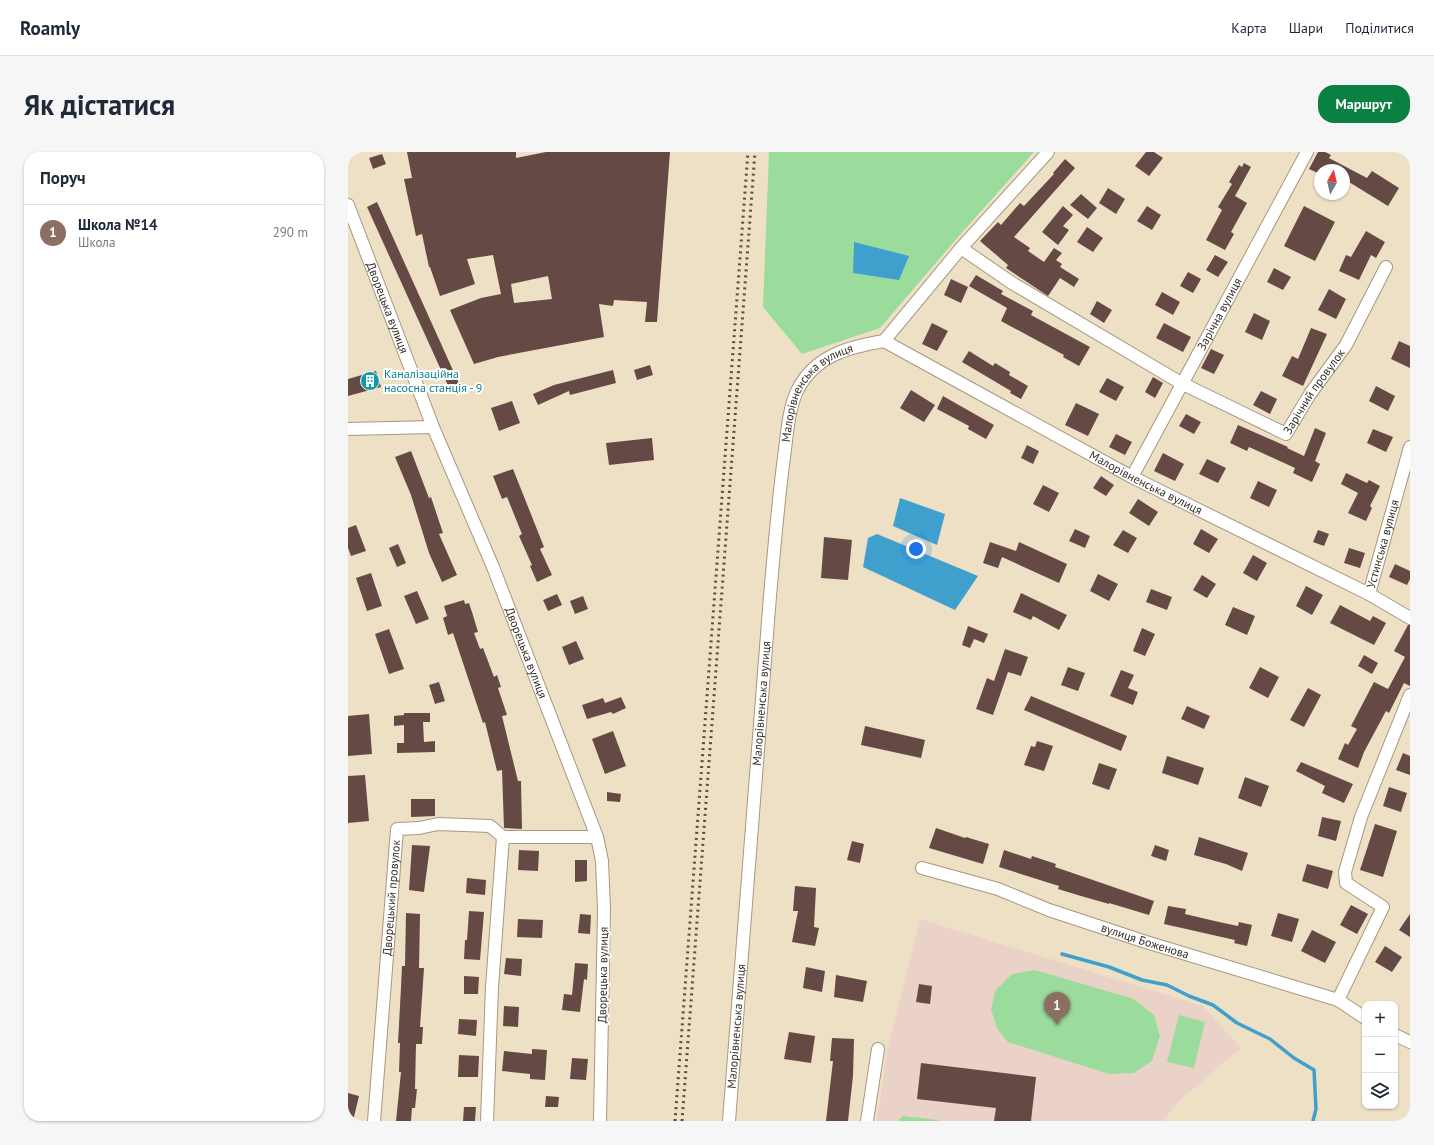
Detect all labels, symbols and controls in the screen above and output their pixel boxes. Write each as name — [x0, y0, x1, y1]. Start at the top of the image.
text: Roamly — [20, 16, 80, 40]
text: Карта — [1231, 19, 1267, 37]
text: Шари — [1289, 19, 1323, 37]
text: Поділитися — [1345, 19, 1414, 37]
button: Маршрут — [1318, 85, 1410, 123]
text: Як дістатися — [24, 86, 175, 123]
north arrow — [1314, 164, 1350, 200]
text: Поруч — [40, 167, 86, 189]
text: Школа №14 — [78, 215, 158, 234]
text: 1 — [49, 224, 57, 241]
text: 290 m — [273, 224, 308, 241]
text: Школа — [78, 234, 115, 251]
street label: Дворецька вулиця — [364, 260, 412, 355]
street label: Зарічна вулиця — [1194, 275, 1245, 353]
street label: Малорівненська вулиця — [778, 340, 855, 443]
street label: Зарічний провулок — [1280, 345, 1348, 437]
place label: Каналізаційна насосна станція - 9 — [384, 366, 482, 395]
building icon: Каналізаційна насосна станція - 9 — [359, 370, 381, 392]
street label: Малорівненська вулиця — [1087, 447, 1205, 518]
street label: Устинська вулиця — [1363, 498, 1402, 590]
your location — [906, 539, 926, 559]
street label: Дворецька вулиця — [502, 605, 551, 700]
street label: Малорівненська вулиця — [749, 640, 773, 766]
street label: Дворецький провулок — [379, 839, 403, 956]
street label: вулиця Боженова — [1099, 920, 1191, 962]
street label: Дворецька вулиця — [594, 927, 611, 1023]
street label: Малорівненська вулиця — [724, 963, 748, 1089]
pin: 1 — [1044, 992, 1070, 1025]
map controls — [1362, 1001, 1398, 1109]
button: + — [1362, 1001, 1398, 1037]
button: − — [1362, 1037, 1398, 1073]
button: layers — [1362, 1073, 1398, 1109]

